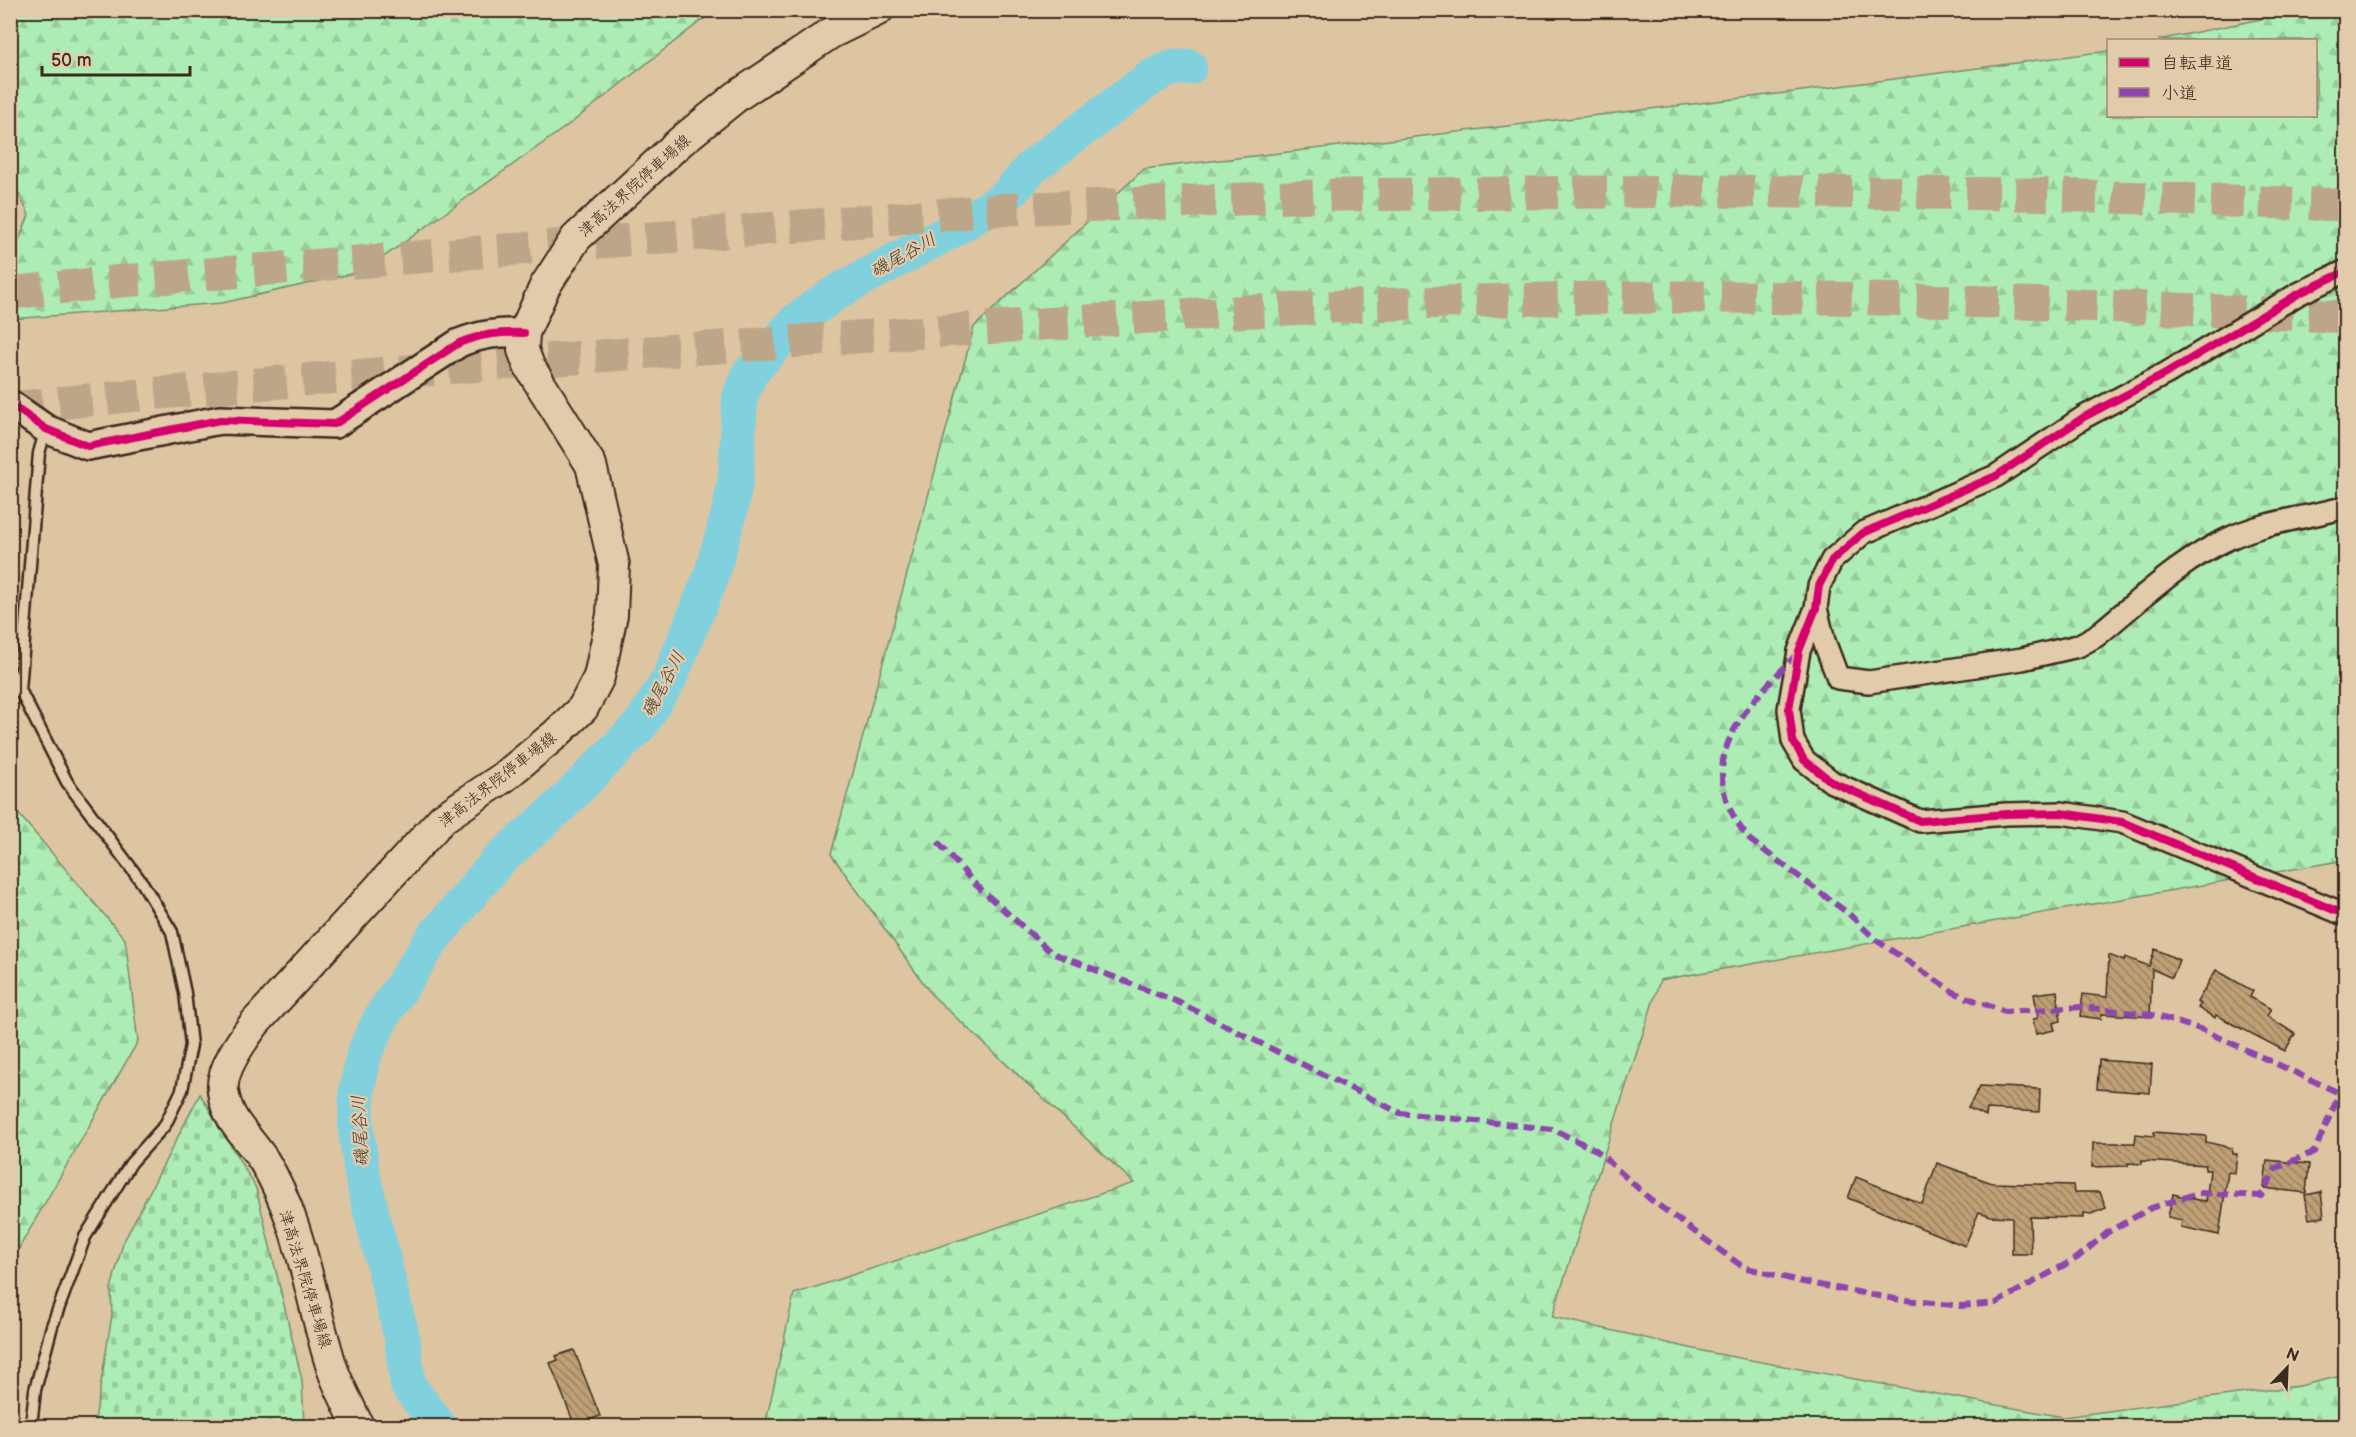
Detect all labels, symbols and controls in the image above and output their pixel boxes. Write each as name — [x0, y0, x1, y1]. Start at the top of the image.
scale bar — [42, 39, 190, 77]
legend — [2107, 39, 2317, 117]
text: 50 m — [51, 50, 92, 71]
text: 自転車道 — [2161, 53, 2233, 74]
text: 小道 — [2161, 83, 2197, 104]
street label: 津高法界院停車場線 — [575, 131, 695, 241]
water label: 磯尾谷川 — [867, 229, 940, 282]
water label: 磯尾谷川 — [637, 648, 690, 721]
street label: 津高法界院停車場線 — [435, 728, 561, 832]
water label: 磯尾谷川 — [348, 1094, 373, 1167]
street label: 津高法界院停車場線 — [274, 1208, 335, 1351]
north arrow — [2257, 1338, 2317, 1398]
text: N — [2283, 1344, 2302, 1367]

